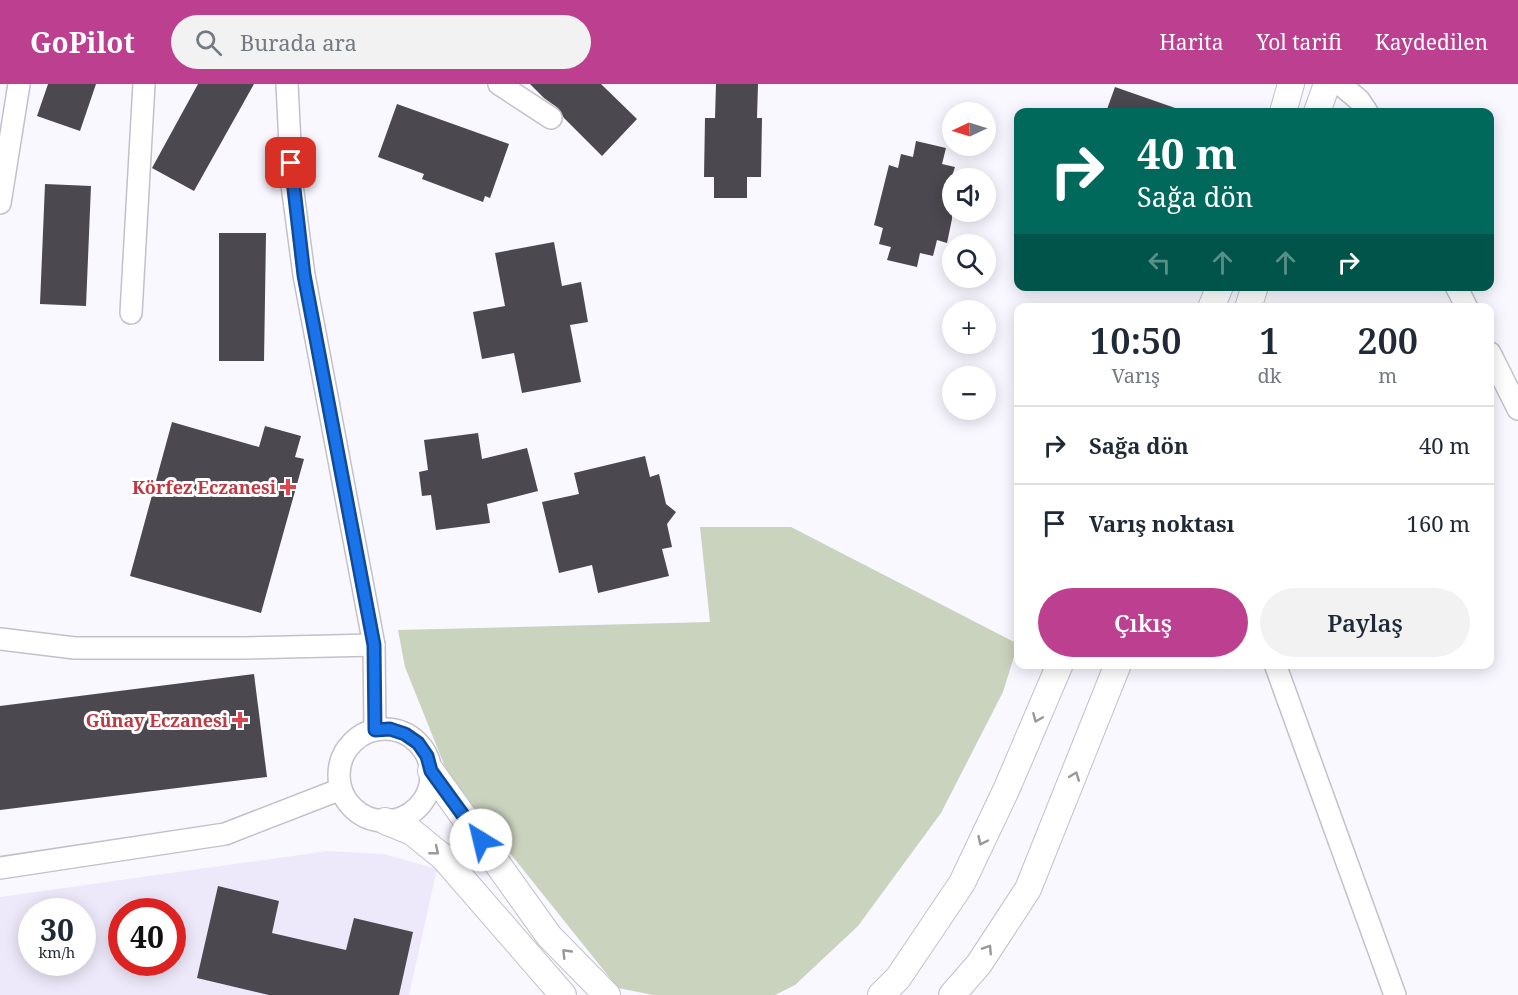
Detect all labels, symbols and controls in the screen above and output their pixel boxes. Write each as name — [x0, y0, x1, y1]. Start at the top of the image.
search box — [171, 15, 591, 69]
text: GoPilot — [30, 23, 135, 61]
icon: search — [192, 26, 225, 59]
text: Burada ara — [240, 27, 357, 57]
text: Harita — [1159, 28, 1223, 56]
text: Yol tarifi — [1256, 28, 1342, 56]
text: Kaydedilen — [1375, 28, 1488, 56]
north arrow — [942, 102, 996, 156]
map controls — [942, 102, 996, 420]
text: 40 m — [1137, 124, 1237, 181]
icon: right — [1038, 132, 1116, 210]
pin — [265, 137, 316, 188]
icon: arrive — [274, 146, 307, 179]
button: sound — [942, 168, 996, 222]
text: Sağa dön — [1137, 178, 1253, 215]
button: search — [942, 234, 996, 288]
icon: left — [1143, 246, 1176, 279]
icon: ahead — [1206, 246, 1239, 279]
icon: ahead — [1269, 246, 1302, 279]
icon: right — [1332, 246, 1365, 279]
button: + — [942, 300, 996, 354]
text: 10:50 — [1090, 316, 1182, 365]
text: 1 — [1259, 316, 1280, 365]
text: 200 — [1357, 316, 1418, 365]
text: Varış — [1112, 362, 1160, 389]
text: dk — [1257, 362, 1281, 389]
text: m — [1378, 362, 1397, 389]
button: − — [942, 366, 996, 420]
icon: right — [1038, 429, 1071, 462]
text: Sağa dön — [1089, 430, 1189, 460]
text: 40 m — [1419, 430, 1470, 460]
place label: Körfez Eczanesi — [132, 475, 277, 499]
marker: Körfez Eczanesi — [281, 480, 295, 494]
icon: arrive — [1038, 507, 1071, 540]
text: Varış noktası — [1089, 508, 1234, 538]
text: 160 m — [1407, 508, 1470, 538]
button: Çıkış — [1038, 588, 1248, 657]
button: Paylaş — [1260, 588, 1470, 657]
place label: Günay Eczanesi — [86, 708, 229, 732]
one-way arrow — [1032, 712, 1044, 723]
marker: Günay Eczanesi — [233, 713, 247, 727]
one-way arrow — [1067, 771, 1080, 781]
position arrow — [449, 808, 513, 872]
one-way arrow — [978, 834, 990, 845]
one-way arrow — [428, 843, 439, 854]
speed limit sign: 40 — [108, 898, 186, 976]
text: 30 — [40, 909, 74, 950]
text: km/h — [39, 942, 75, 962]
one-way arrow — [981, 945, 992, 956]
one-way arrow — [562, 949, 573, 960]

